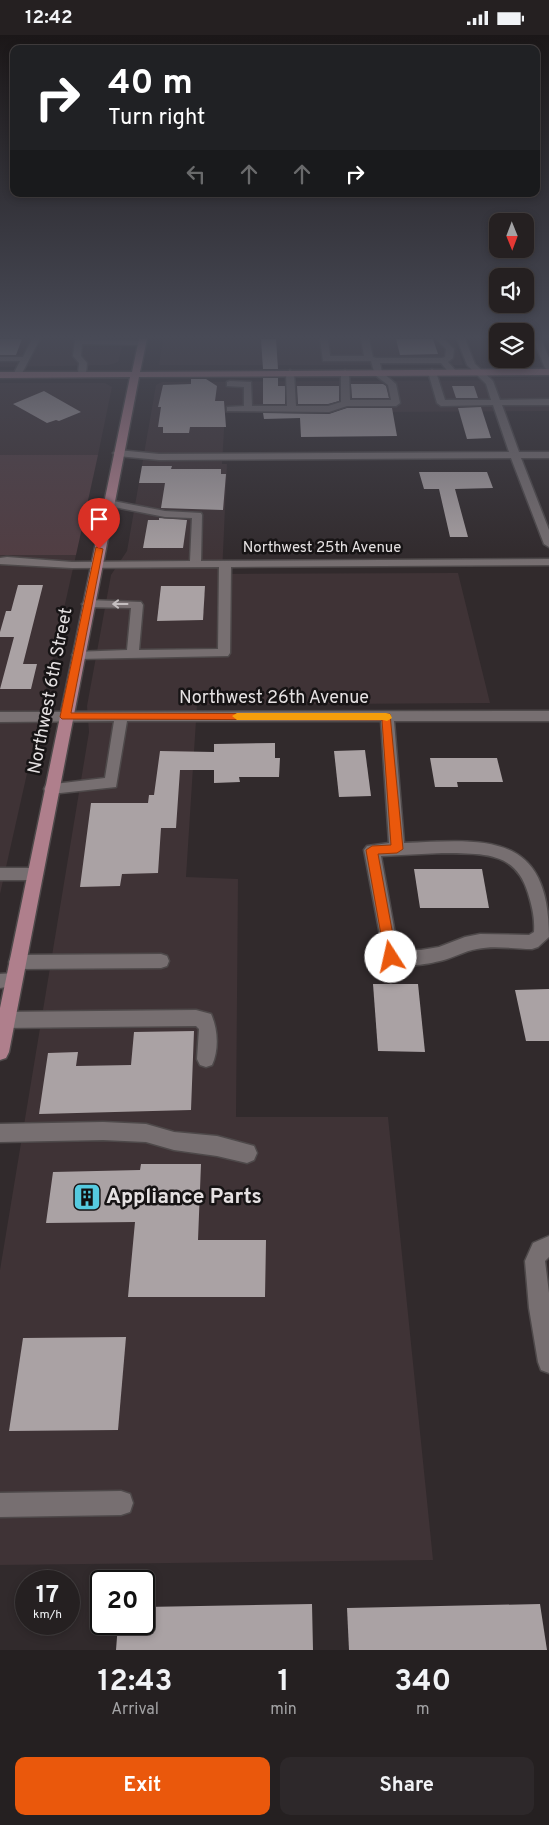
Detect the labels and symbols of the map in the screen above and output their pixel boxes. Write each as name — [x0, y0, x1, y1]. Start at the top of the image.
north arrow — [489, 213, 534, 257]
pin — [78, 498, 120, 549]
street label: Northwest 25th Avenue — [243, 539, 401, 558]
one-way arrow — [112, 599, 128, 609]
street label: Northwest 6th Street — [24, 606, 78, 776]
street label: Northwest 26th Avenue — [179, 687, 369, 710]
position arrow — [364, 930, 416, 982]
building icon: Appliance Parts — [72, 1182, 102, 1212]
place label: Appliance Parts — [106, 1184, 262, 1211]
speed limit sign: 20 — [90, 1570, 155, 1635]

